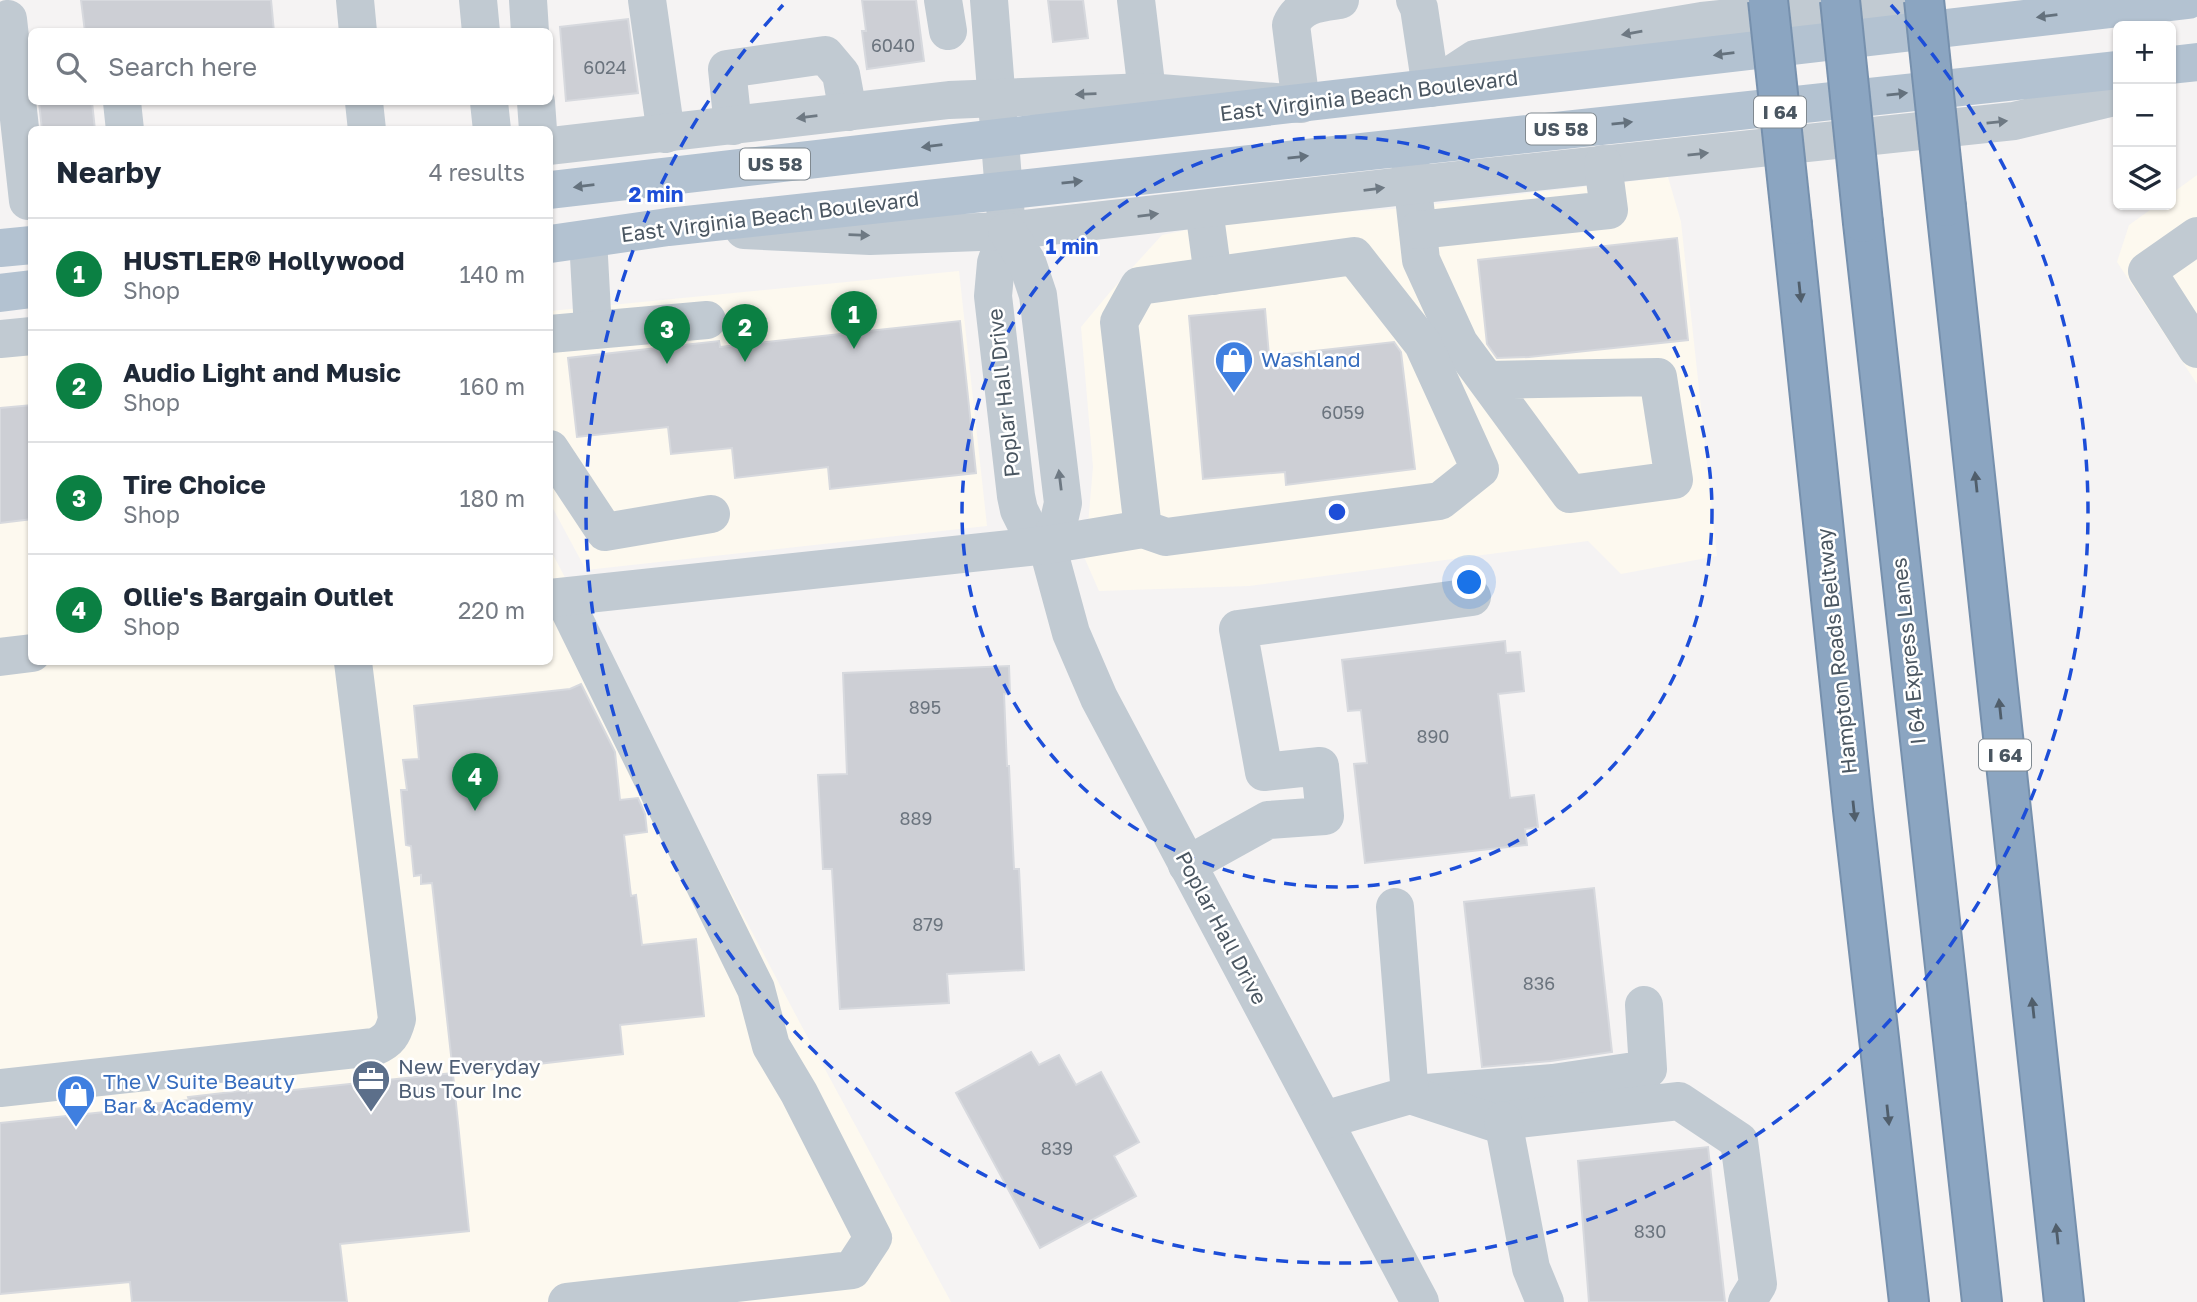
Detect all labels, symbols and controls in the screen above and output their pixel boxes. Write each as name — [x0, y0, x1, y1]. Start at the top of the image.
one-way arrow — [2036, 11, 2058, 22]
map controls — [2113, 21, 2176, 210]
button: + — [2113, 21, 2176, 84]
one-way arrow — [1621, 27, 1643, 38]
search box — [28, 28, 553, 105]
house number: 6040 — [871, 34, 915, 56]
icon: search — [52, 48, 90, 86]
one-way arrow — [1713, 49, 1735, 60]
text: Search here — [108, 51, 257, 82]
house number: 6024 — [583, 56, 627, 78]
street label: East Virginia Beach Boulevard — [1218, 64, 1520, 126]
button: − — [2113, 84, 2176, 147]
one-way arrow — [1886, 88, 1908, 99]
one-way arrow — [1075, 89, 1097, 100]
road number: I 64 — [1754, 96, 1806, 128]
one-way arrow — [796, 112, 818, 123]
road number: US 58 — [1526, 113, 1596, 144]
one-way arrow — [1611, 117, 1633, 128]
one-way arrow — [1986, 117, 2008, 128]
one-way arrow — [921, 141, 943, 152]
button: layers — [2113, 147, 2176, 210]
road number: US 58 — [740, 148, 810, 180]
one-way arrow — [1687, 149, 1709, 160]
one-way arrow — [1287, 152, 1309, 163]
text: Nearby — [56, 154, 161, 190]
text: 4 results — [429, 158, 525, 186]
one-way arrow — [1061, 177, 1083, 188]
one-way arrow — [573, 181, 595, 192]
text: 2 min — [629, 181, 683, 207]
one-way arrow — [1363, 183, 1385, 194]
street label: East Virginia Beach Boulevard — [619, 185, 921, 247]
one-way arrow — [1137, 210, 1159, 221]
one-way arrow — [848, 230, 870, 241]
text: 1 min — [1046, 233, 1098, 259]
text: HUSTLER® Hollywood — [123, 245, 405, 276]
text: 1 — [73, 260, 85, 288]
text: 140 m — [459, 260, 525, 288]
text: Shop — [123, 276, 180, 304]
one-way arrow — [1795, 282, 1806, 304]
pin: 1 — [831, 291, 877, 349]
pin: 2 — [722, 304, 768, 362]
pin: 3 — [644, 306, 690, 364]
street label: Poplar Hall Drive — [981, 307, 1025, 479]
shop icon: Washland — [1213, 339, 1255, 394]
place label: Washland — [1261, 346, 1361, 372]
text: Audio Light and Music — [123, 357, 401, 388]
text: 2 — [72, 372, 86, 400]
text: 160 m — [460, 372, 525, 400]
text: Shop — [123, 388, 180, 416]
house number: 6059 — [1321, 401, 1365, 423]
text: Tire Choice — [123, 469, 266, 500]
one-way arrow — [1054, 469, 1065, 491]
one-way arrow — [1970, 471, 1981, 493]
text: 3 — [72, 484, 86, 512]
text: 180 m — [459, 484, 525, 512]
text: Shop — [123, 500, 180, 528]
centre of rings — [1325, 500, 1349, 524]
street label: Hampton Roads Beltway — [1810, 527, 1862, 775]
street label: I 64 Express Lanes — [1885, 556, 1931, 746]
your location — [1452, 565, 1486, 599]
text: Ollie's Bargain Outlet — [123, 581, 394, 612]
text: 4 — [72, 596, 86, 624]
text: 220 m — [458, 596, 525, 624]
text: Shop — [123, 612, 180, 640]
house number: 895 — [909, 696, 941, 718]
one-way arrow — [1995, 698, 2006, 720]
house number: 890 — [1416, 725, 1450, 747]
road number: I 64 — [1979, 740, 2031, 770]
pin: 4 — [452, 753, 498, 811]
one-way arrow — [1848, 800, 1859, 822]
house number: 889 — [900, 807, 932, 829]
street label: Poplar Hall Drive — [1171, 847, 1273, 1009]
house number: 879 — [912, 913, 944, 935]
house number: 836 — [1523, 972, 1555, 994]
one-way arrow — [2027, 997, 2038, 1019]
place label: New Everyday Bus Tour Inc — [398, 1053, 541, 1103]
office icon: New Everyday Bus Tour Inc — [350, 1058, 392, 1113]
place label: The V Suite Beauty Bar & Academy — [103, 1068, 295, 1118]
shop icon: The V Suite Beauty Bar & Academy — [55, 1073, 97, 1128]
one-way arrow — [1883, 1105, 1894, 1127]
house number: 839 — [1041, 1137, 1073, 1159]
house number: 830 — [1634, 1220, 1666, 1242]
one-way arrow — [2051, 1223, 2062, 1245]

